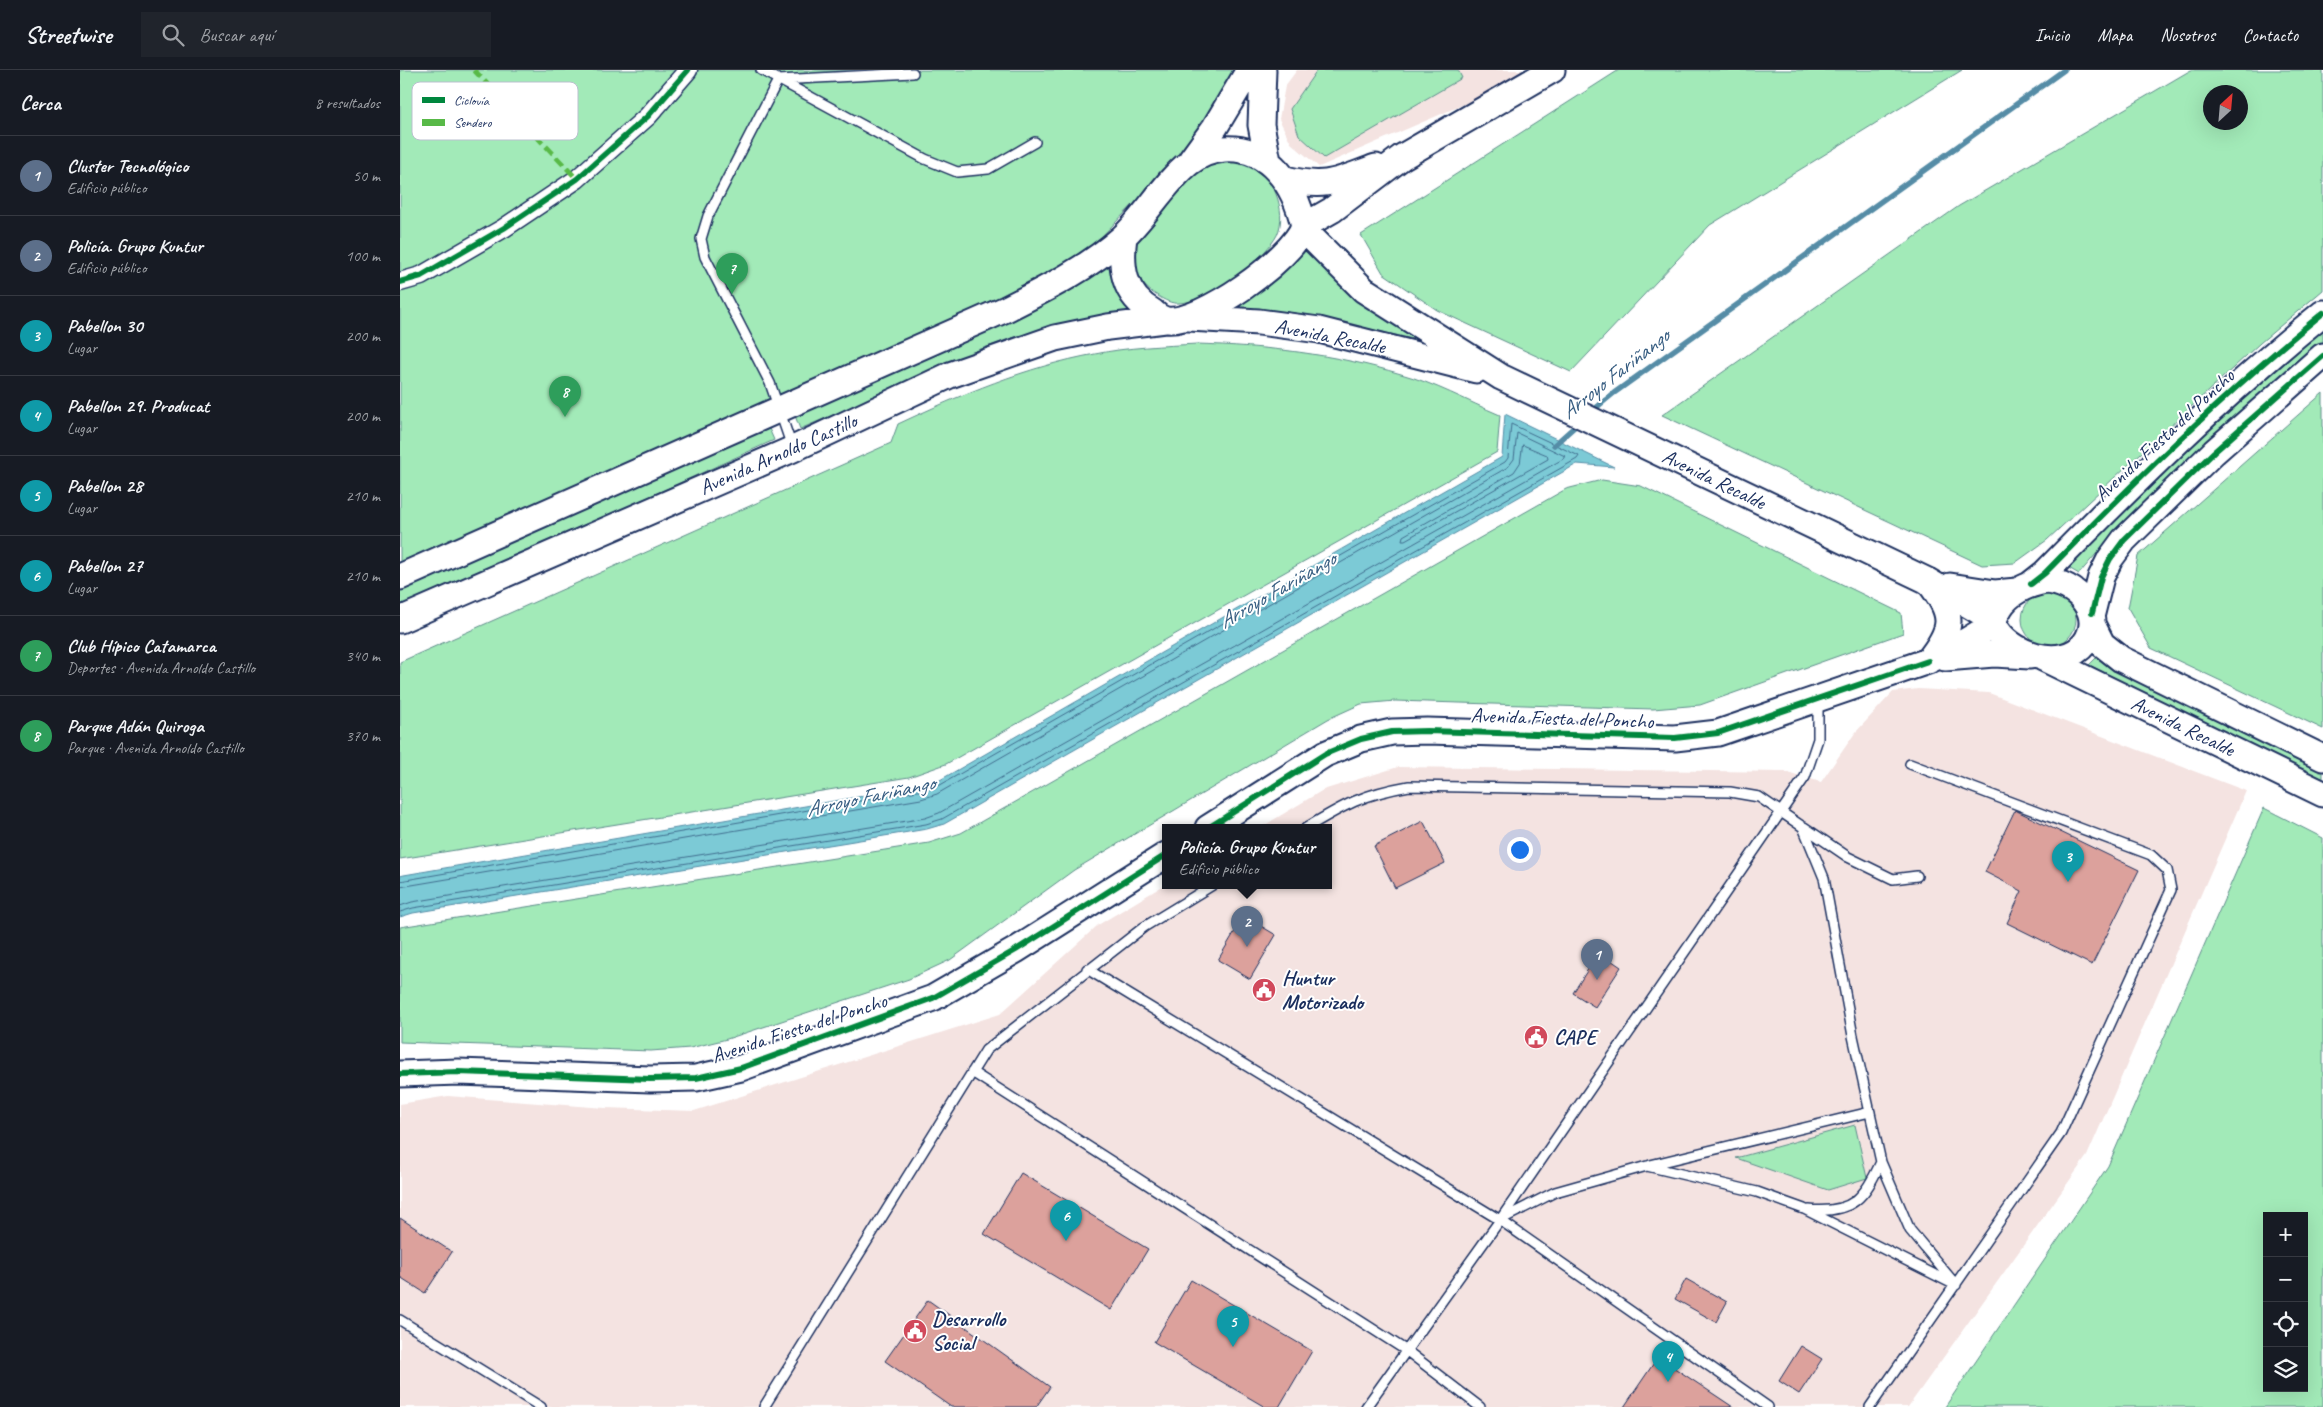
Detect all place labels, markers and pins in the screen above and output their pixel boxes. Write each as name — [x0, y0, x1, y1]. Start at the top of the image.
pin: 7 — [716, 253, 748, 294]
pin: 8 — [549, 376, 581, 417]
pin: 3 — [2052, 841, 2084, 882]
pin: 2 — [1231, 906, 1263, 947]
pin: 1 — [1581, 939, 1613, 980]
place label: Huntur Motorizado — [1282, 965, 1366, 1015]
public building icon: Huntur Motorizado — [1251, 977, 1277, 1003]
public building icon: CAPE — [1523, 1024, 1549, 1050]
place label: CAPE — [1554, 1024, 1599, 1050]
pin: 6 — [1050, 1200, 1082, 1241]
place label: Desarrollo Social — [932, 1306, 1007, 1356]
pin: 5 — [1217, 1306, 1249, 1347]
public building icon: Desarrollo Social — [902, 1318, 928, 1344]
pin: 4 — [1652, 1341, 1684, 1382]

